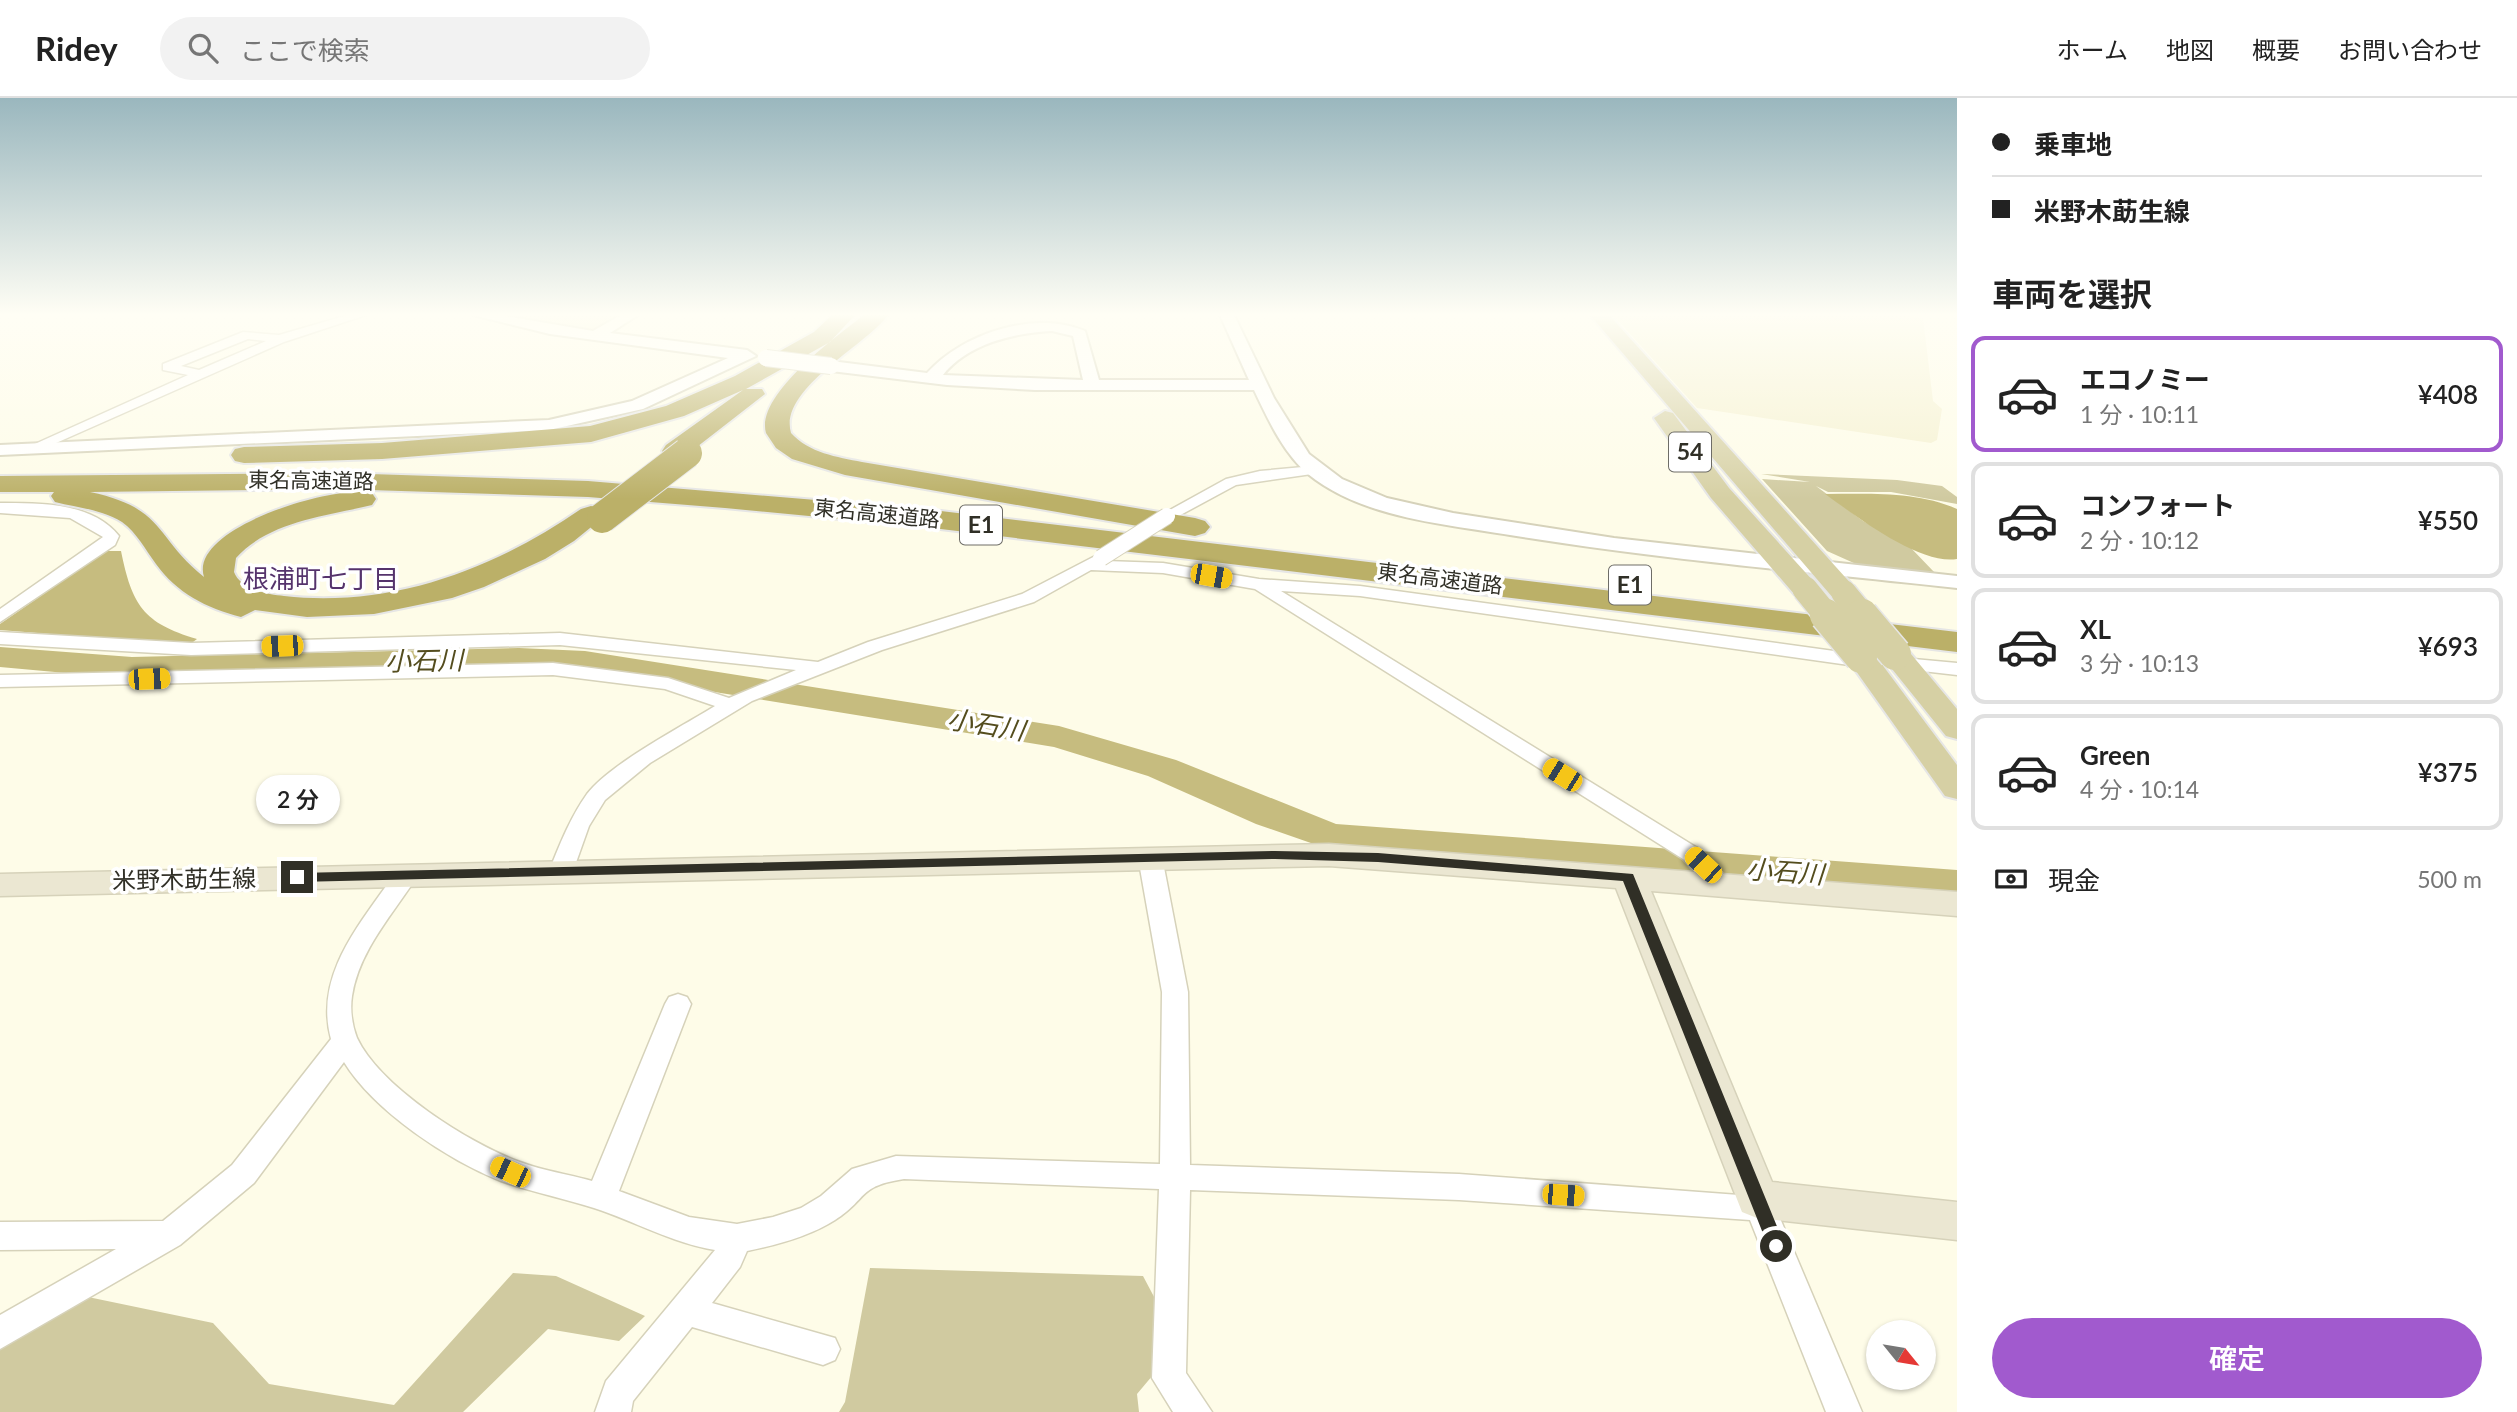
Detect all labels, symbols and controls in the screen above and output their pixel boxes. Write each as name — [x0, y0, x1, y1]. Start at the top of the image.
search box — [160, 17, 650, 80]
text: Ridey — [35, 28, 118, 68]
icon: search — [184, 29, 222, 67]
text: ここで検索 — [240, 34, 370, 66]
text: ホーム — [2057, 35, 2128, 64]
text: 地図 — [2166, 35, 2214, 64]
text: 概要 — [2252, 35, 2300, 64]
text: お問い合わせ — [2338, 35, 2482, 64]
text: 乗車地 — [2034, 128, 2112, 160]
text: 米野木莇生線 — [2034, 195, 2190, 227]
text: 車両を選択 — [1992, 274, 2152, 313]
icon: car — [1996, 363, 2059, 426]
text: エコノミー — [2080, 363, 2210, 395]
text: ¥408 — [2418, 378, 2478, 410]
text: 1 分 · 10:11 — [2080, 400, 2199, 428]
road number: 54 — [1669, 432, 1711, 472]
street label: 東名高速道路 — [248, 466, 374, 493]
icon: car — [1996, 489, 2059, 552]
text: コンフォート — [2080, 489, 2235, 521]
street label: 東名高速道路 — [813, 493, 941, 532]
text: ¥550 — [2418, 504, 2478, 536]
road number: E1 — [960, 506, 1002, 544]
text: 2 分 · 10:12 — [2080, 526, 2199, 554]
street label: 東名高速道路 — [1376, 557, 1504, 598]
district label: 根浦町七丁目 — [243, 562, 399, 594]
car — [1189, 562, 1234, 590]
road number: E1 — [1609, 565, 1651, 604]
text: XL — [2080, 613, 2111, 645]
icon: car — [1996, 615, 2059, 678]
text: ¥693 — [2418, 630, 2478, 662]
car — [261, 635, 304, 657]
water label: 小石川 — [385, 643, 466, 677]
text: 3 分 · 10:13 — [2080, 649, 2199, 677]
car — [128, 668, 171, 690]
water label: 小石川 — [945, 702, 1030, 746]
text: Green — [2080, 739, 2150, 771]
icon: car — [1996, 741, 2059, 804]
car — [1539, 755, 1586, 795]
text: ¥375 — [2418, 756, 2478, 788]
text: 4 分 · 10:14 — [2080, 775, 2199, 803]
callout: 2 分 — [255, 776, 339, 824]
text: 2 分 — [277, 785, 319, 813]
car — [1681, 843, 1726, 887]
water label: 小石川 — [1745, 852, 1828, 890]
icon: cash — [1992, 860, 2030, 898]
route end — [281, 861, 313, 893]
street label: 米野木莇生線 — [112, 863, 256, 894]
text: 現金 — [2048, 864, 2100, 896]
text: 500 m — [2417, 865, 2482, 893]
car — [487, 1154, 534, 1190]
car — [1542, 1183, 1585, 1207]
route start — [1760, 1230, 1792, 1262]
button: 確定 — [1992, 1318, 2482, 1398]
north arrow — [1866, 1320, 1936, 1390]
map controls — [1866, 1320, 1936, 1390]

